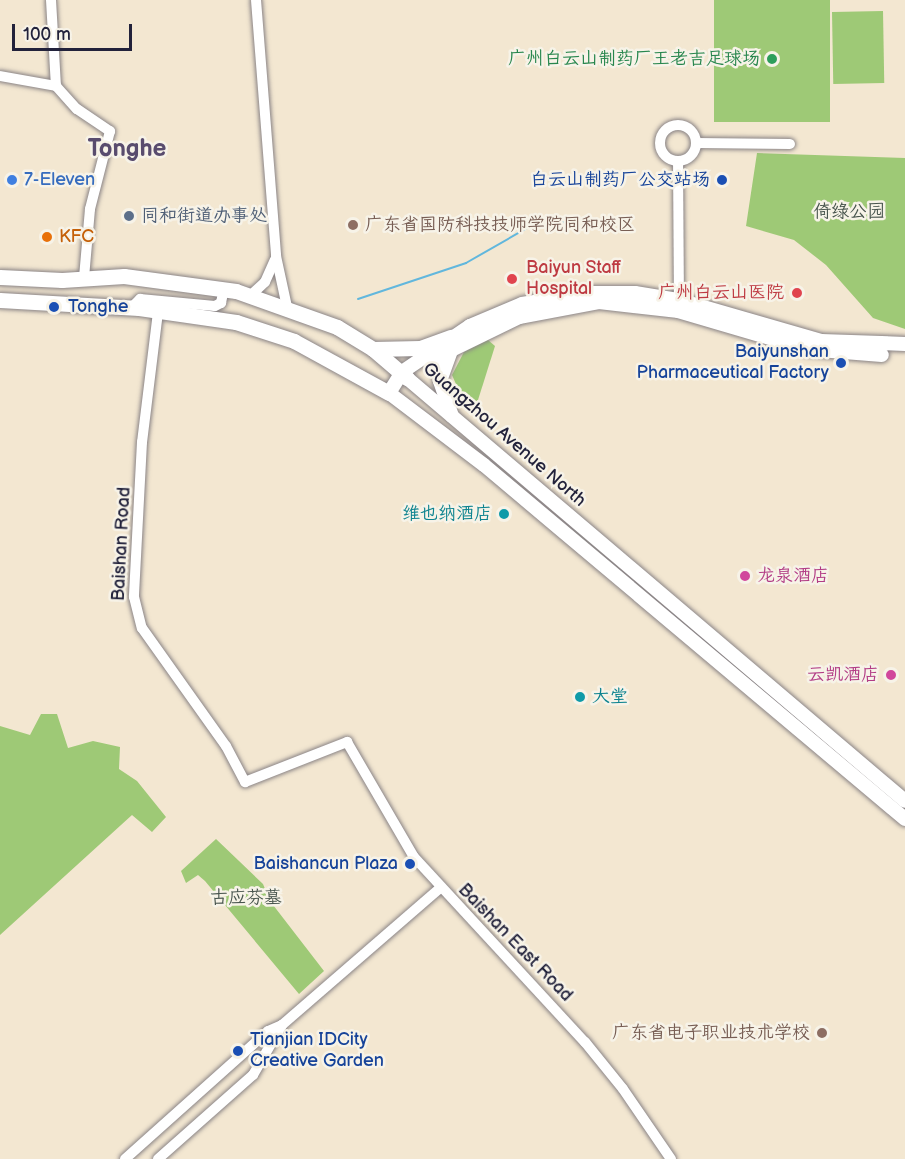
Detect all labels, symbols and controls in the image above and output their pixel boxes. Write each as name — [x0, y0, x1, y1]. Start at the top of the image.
scale bar — [15, 12, 135, 50]
text: 100 m — [23, 24, 71, 45]
place label: 广州白云山制药厂王老吉足球场 — [508, 48, 760, 70]
marker: 广州白云山制药厂王老吉足球场 — [765, 52, 779, 66]
district label: Tonghe — [88, 135, 166, 163]
place label: 7-Eleven — [24, 169, 95, 191]
place label: 白云山制药厂公交站场 — [530, 169, 710, 191]
marker: 7-Eleven — [5, 173, 19, 187]
marker: 白云山制药厂公交站场 — [715, 173, 729, 187]
park label: 倚绿公园 — [813, 201, 885, 223]
place label: 同和街道办事处 — [141, 205, 267, 227]
marker: 同和街道办事处 — [122, 209, 136, 223]
place label: 广东省国防科技技师学院同和校区 — [365, 214, 635, 236]
marker: 广东省国防科技技师学院同和校区 — [346, 218, 360, 232]
place label: KFC — [59, 226, 94, 248]
marker: KFC — [40, 230, 54, 244]
place label: Baiyun Staff Hospital — [526, 258, 622, 300]
marker: Baiyun Staff Hospital — [503, 270, 521, 288]
place label: 广州白云山医院 — [658, 282, 784, 304]
marker: 广州白云山医院 — [788, 284, 806, 302]
place label: Tonghe — [68, 296, 128, 318]
marker: Tonghe — [45, 298, 63, 316]
place label: Baiyunshan Pharmaceutical Factory — [637, 342, 829, 385]
marker: Baiyunshan Pharmaceutical Factory — [834, 356, 848, 370]
street label: Guangzhou Avenue North — [418, 358, 590, 512]
street label: Baishan Road — [108, 486, 136, 602]
place label: 维也纳酒店 — [402, 503, 492, 525]
marker: 维也纳酒店 — [497, 507, 511, 521]
place label: 龙泉酒店 — [757, 565, 829, 587]
marker: 龙泉酒店 — [738, 569, 752, 583]
place label: 云凯酒店 — [807, 664, 879, 686]
marker: 云凯酒店 — [884, 668, 898, 682]
place label: 大堂 — [592, 686, 628, 708]
marker: 大堂 — [573, 690, 587, 704]
place label: Baishancun Plaza — [253, 853, 398, 875]
marker: Baishancun Plaza — [403, 857, 417, 871]
street label: Baishan East Road — [453, 880, 577, 1006]
park label: 古应芬墓 — [210, 887, 282, 909]
place label: 广东省电子职业技术学校 — [612, 1022, 810, 1044]
marker: 广东省电子职业技术学校 — [815, 1026, 829, 1040]
place label: Tianjian IDCity Creative Garden — [250, 1030, 384, 1072]
marker: Tianjian IDCity Creative Garden — [231, 1044, 245, 1058]

